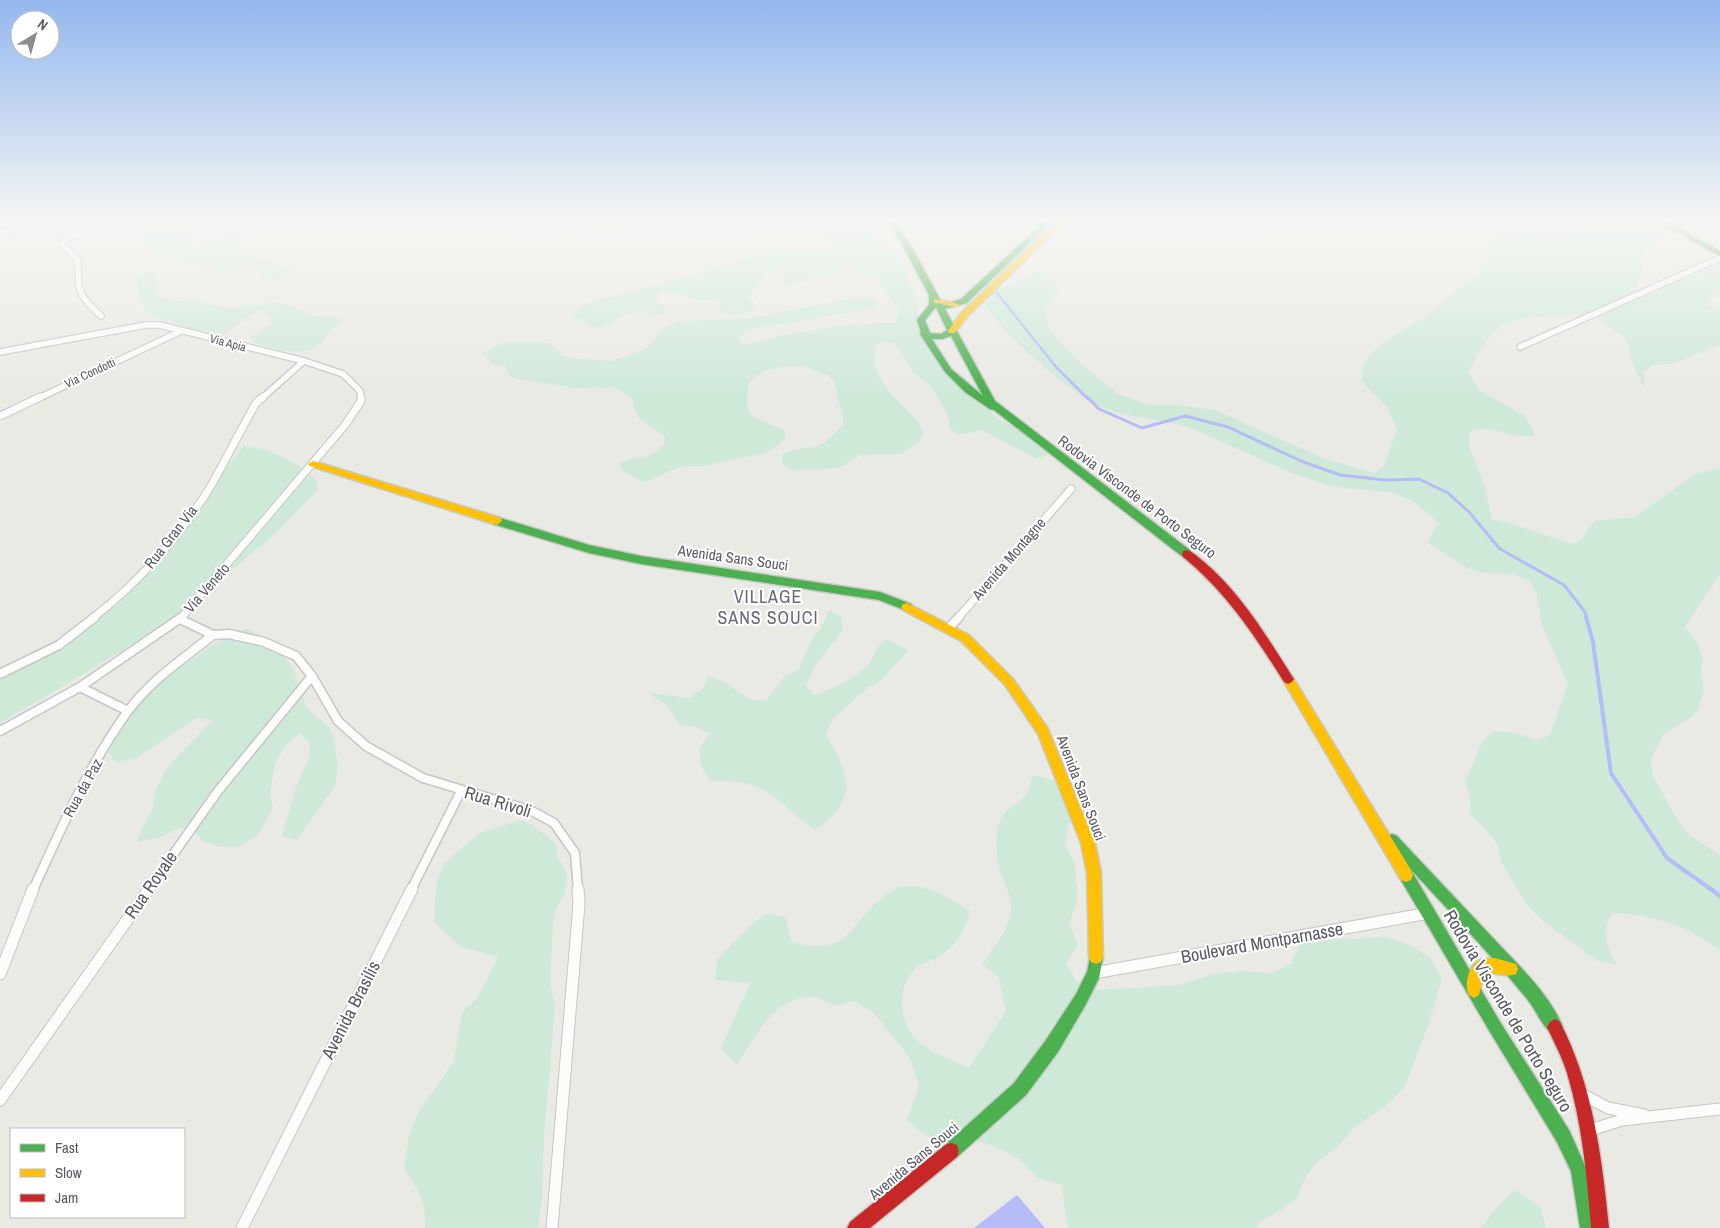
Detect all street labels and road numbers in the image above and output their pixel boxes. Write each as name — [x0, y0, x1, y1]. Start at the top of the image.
street label: Via Apia — [208, 330, 248, 356]
street label: Via Condotti — [62, 354, 118, 392]
street label: Rodovia Visconde de Porto Seguro — [1054, 430, 1221, 563]
street label: Rua Gran Via — [139, 501, 202, 573]
street label: Avenida Montagne — [966, 513, 1050, 605]
street label: Avenida Sans Souci — [676, 539, 790, 576]
street label: Via Veneto — [179, 558, 234, 617]
street label: Avenida Sans Souci — [1051, 731, 1111, 844]
street label: Rua da Paz — [58, 755, 107, 821]
street label: Rua Rivoli — [462, 779, 535, 824]
street label: Rua Royale — [118, 846, 183, 923]
street label: Rodovia Visconde de Porto Seguro — [1438, 905, 1579, 1117]
street label: Boulevard Montparnasse — [1179, 916, 1345, 969]
street label: Avenida Brasilis — [315, 956, 386, 1064]
street label: Avenida Sans Souci — [864, 1117, 963, 1205]

